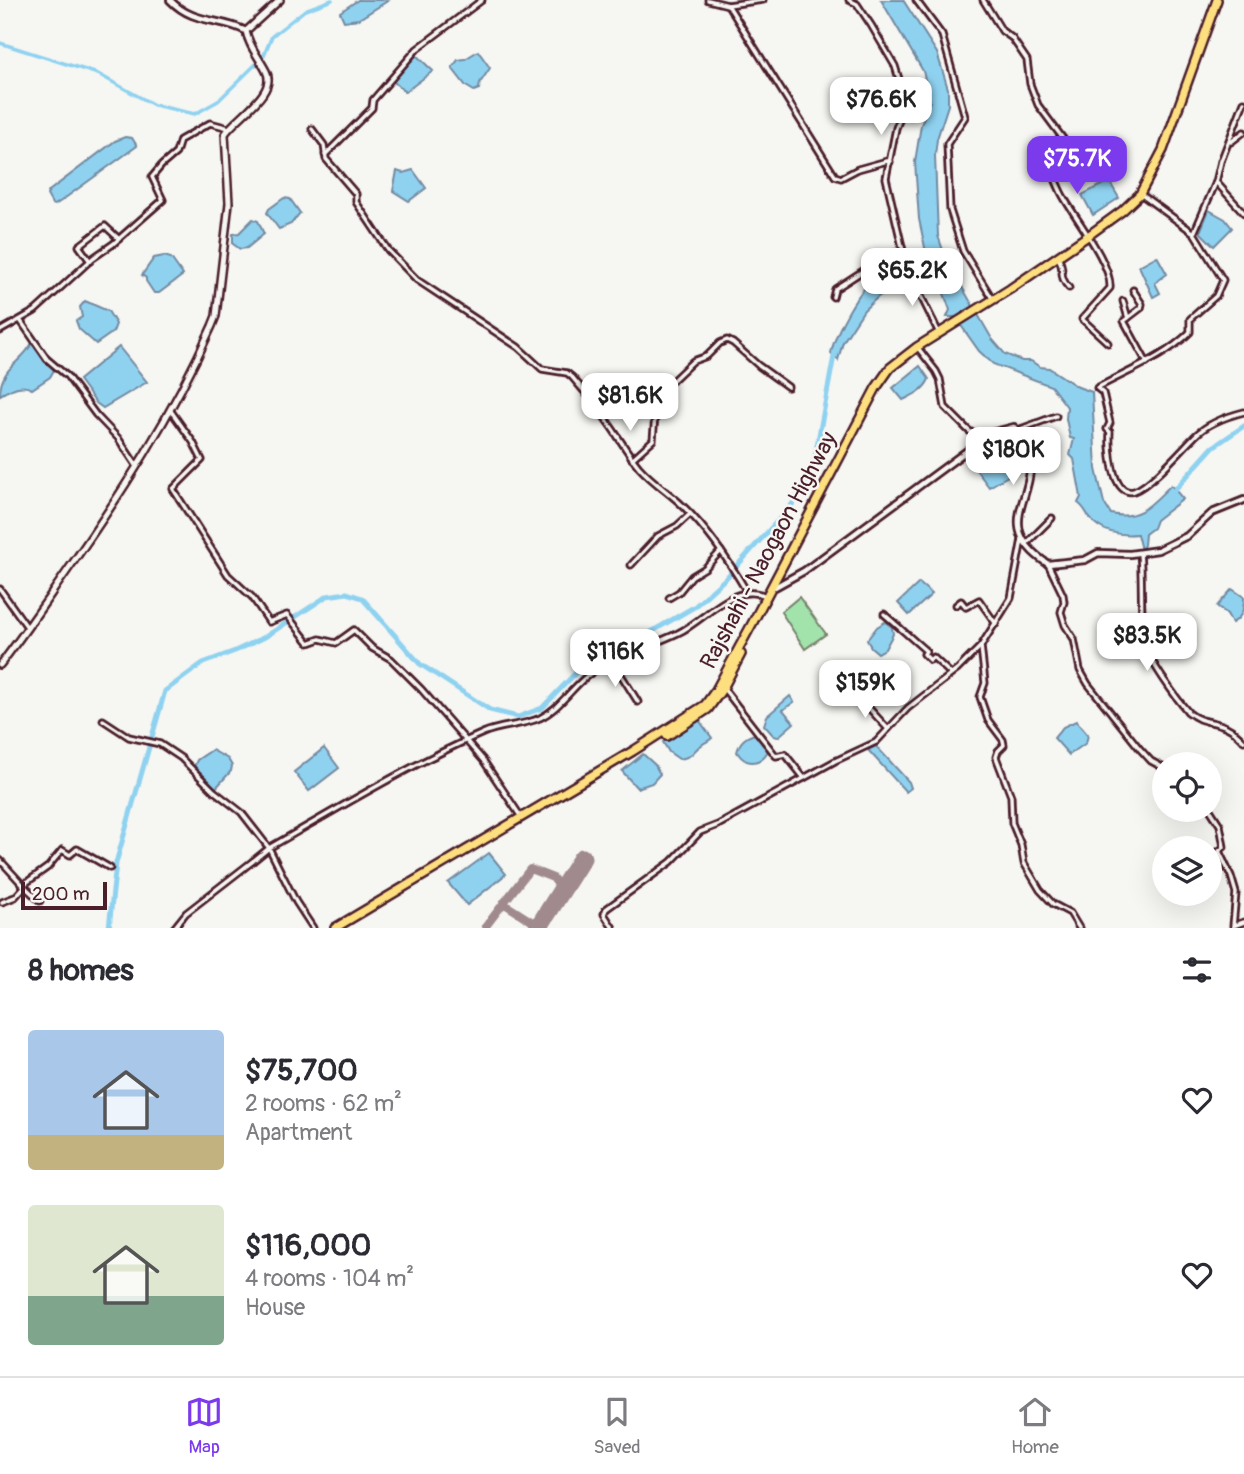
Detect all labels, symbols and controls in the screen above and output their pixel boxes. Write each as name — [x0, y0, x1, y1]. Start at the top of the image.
pin: $76.6K — [824, 78, 938, 137]
text: $76.6K — [846, 85, 916, 114]
pin: $75.7K — [1020, 136, 1134, 196]
text: $75.7K — [1043, 144, 1111, 173]
pin: $65.2K — [855, 248, 969, 308]
text: $65.2K — [877, 256, 947, 285]
pin: $81.6K — [573, 374, 687, 433]
text: $81.6K — [597, 381, 663, 410]
street label: Rajshahi - Naogaon Highway — [694, 427, 843, 674]
pin: $180K — [964, 428, 1062, 487]
text: $180K — [982, 435, 1044, 464]
pin: $83.5K — [1090, 614, 1204, 673]
text: $83.5K — [1113, 621, 1181, 650]
pin: $116K — [566, 630, 664, 689]
text: $116K — [586, 637, 644, 666]
pin: $159K — [816, 660, 914, 720]
text: $159K — [835, 668, 895, 697]
map controls — [1152, 752, 1222, 906]
button: locate — [1152, 752, 1222, 822]
button: layers — [1152, 836, 1222, 906]
scale bar — [21, 879, 107, 911]
text: 200 m — [32, 882, 90, 906]
icon: filters — [1178, 951, 1216, 989]
text: 8 homes — [28, 952, 134, 989]
text: $75,700 — [245, 1052, 358, 1089]
icon: home — [84, 1058, 168, 1142]
icon: heart — [1178, 1081, 1216, 1119]
text: 2 rooms · 62 m² — [245, 1089, 402, 1118]
text: Apartment — [245, 1118, 352, 1147]
text: $116,000 — [245, 1227, 371, 1264]
icon: home — [84, 1233, 168, 1317]
icon: heart — [1178, 1256, 1216, 1294]
text: 4 rooms · 104 m² — [245, 1264, 414, 1293]
text: House — [245, 1293, 305, 1322]
tab: Map — [185, 1393, 223, 1459]
tab: Saved — [593, 1393, 641, 1459]
tab: Home — [1011, 1393, 1059, 1459]

